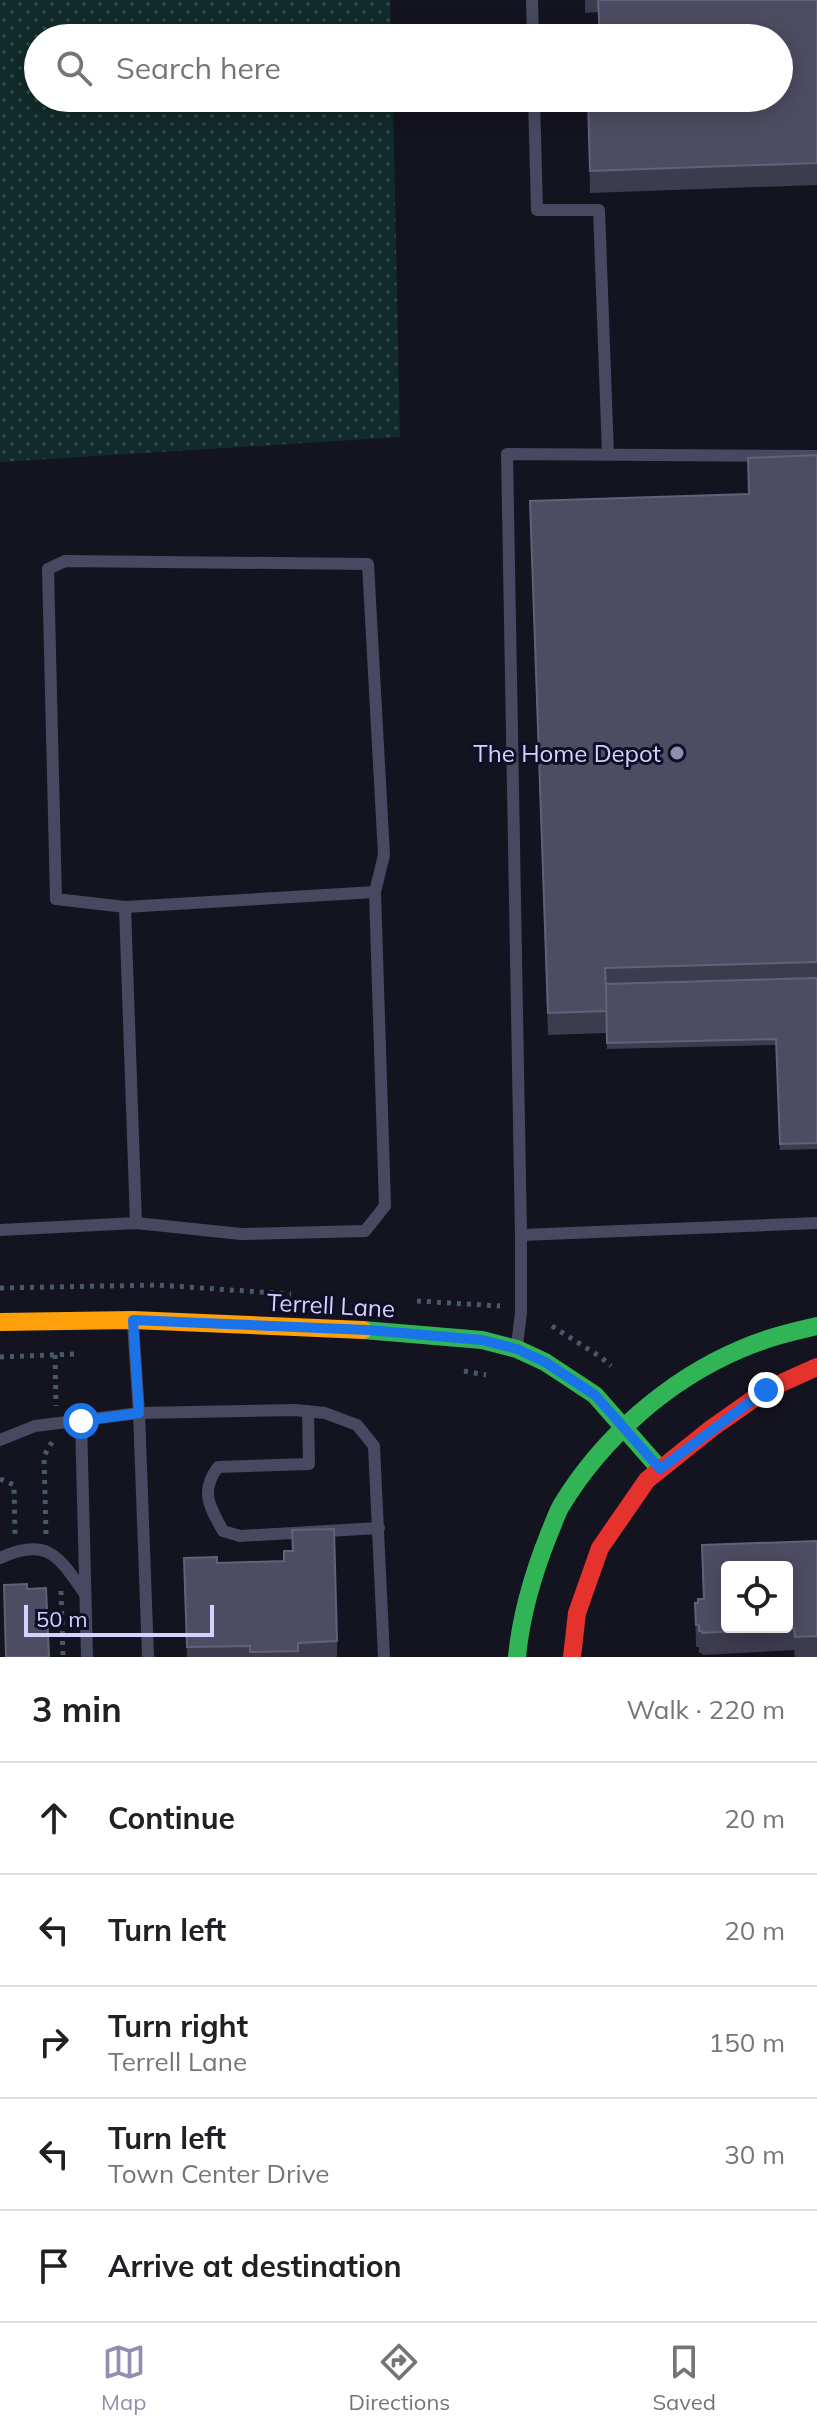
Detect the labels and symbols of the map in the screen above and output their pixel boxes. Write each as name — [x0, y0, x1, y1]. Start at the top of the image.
place label: The Home Depot — [473, 738, 661, 768]
marker: The Home Depot — [668, 744, 686, 762]
street label: Terrell Lane — [266, 1287, 396, 1323]
route end — [748, 1372, 784, 1408]
route start — [63, 1403, 99, 1439]
scale bar — [24, 1601, 214, 1637]

